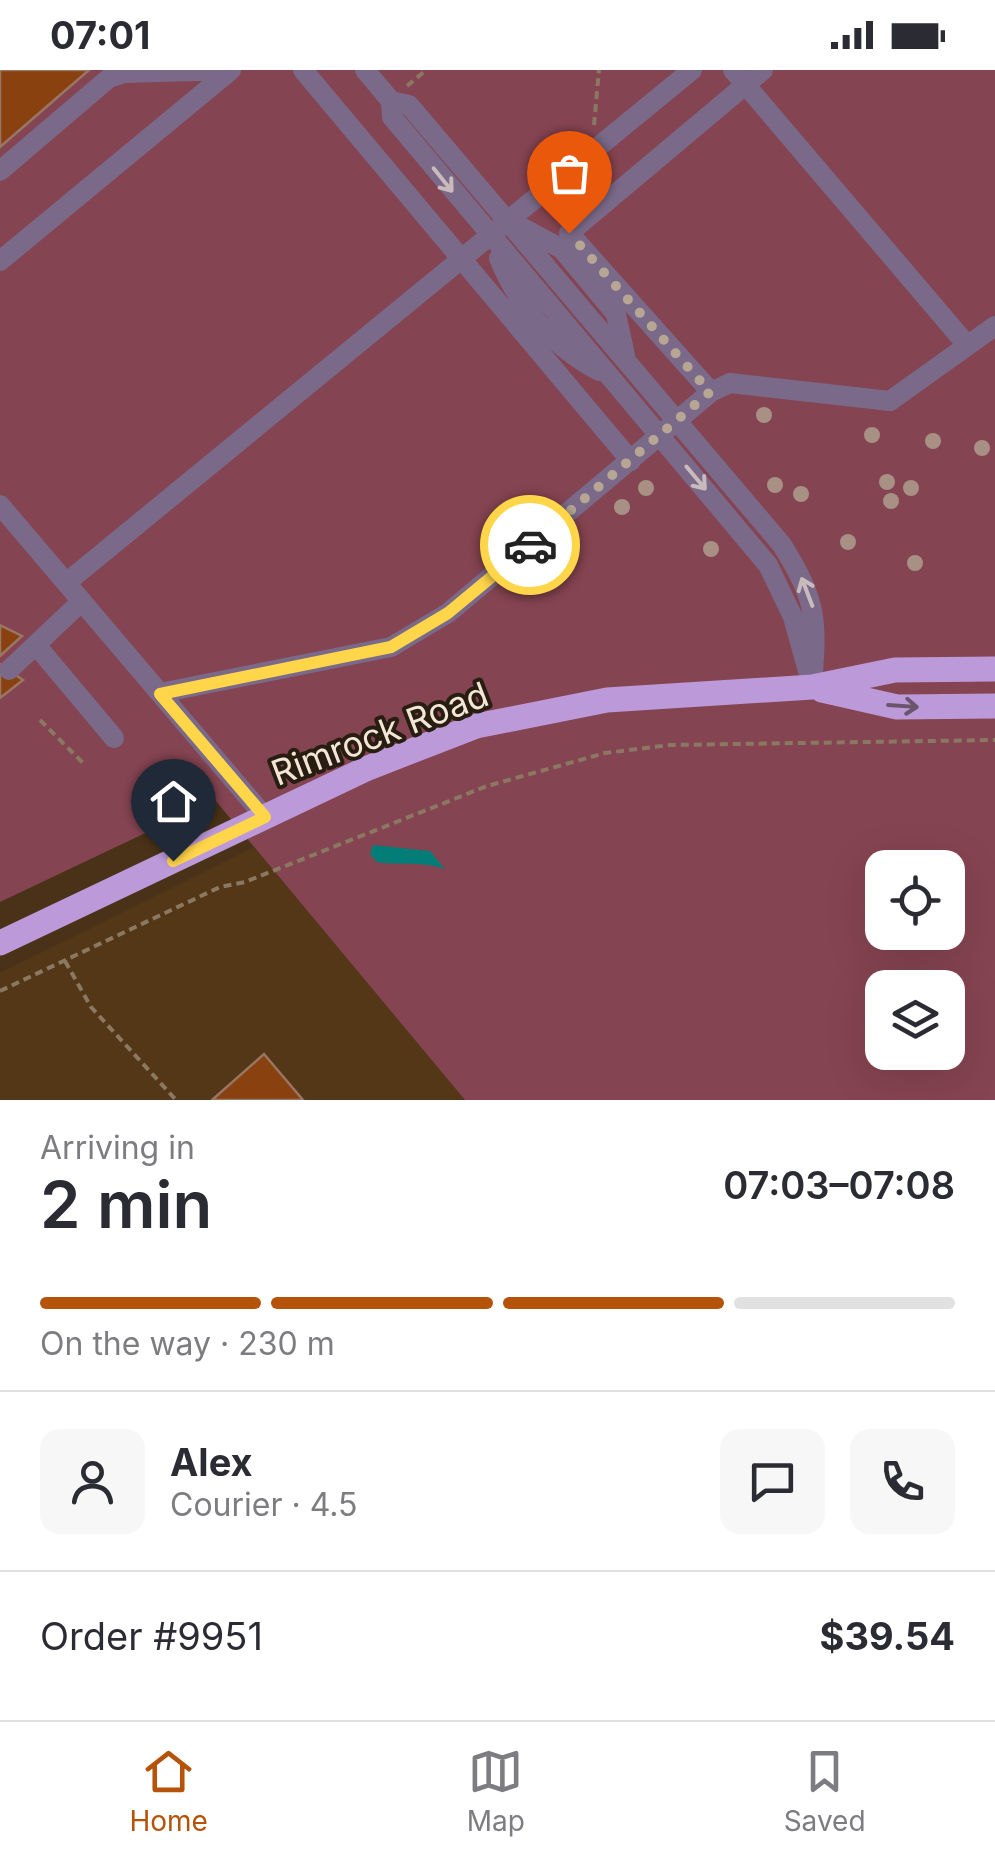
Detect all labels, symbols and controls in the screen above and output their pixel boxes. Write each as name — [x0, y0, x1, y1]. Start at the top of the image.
text: 07:01 — [50, 12, 150, 58]
pin — [527, 131, 612, 234]
icon: bag — [542, 146, 597, 201]
one-way arrow — [432, 166, 453, 193]
one-way arrow — [685, 464, 707, 490]
courier — [480, 495, 580, 595]
icon: car — [503, 518, 558, 573]
one-way arrow — [797, 577, 815, 608]
street label: Rimrock Road — [265, 672, 494, 794]
one-way arrow — [886, 696, 918, 715]
pin — [131, 759, 216, 862]
icon: home — [146, 774, 201, 829]
map controls — [865, 850, 965, 1070]
button: locate — [865, 850, 965, 950]
button: layers — [865, 970, 965, 1070]
text: Arriving in — [40, 1128, 195, 1167]
text: 07:03–07:08 — [723, 1162, 955, 1208]
text: 2 min — [40, 1165, 212, 1244]
text: On the way · 230 m — [40, 1324, 335, 1363]
button: person — [40, 1429, 145, 1534]
button: chat — [720, 1429, 825, 1534]
button: phone — [850, 1429, 955, 1534]
text: Alex — [170, 1439, 253, 1485]
text: Courier · 4.5 — [170, 1485, 358, 1524]
text: Order #9951 — [40, 1613, 263, 1659]
text: $39.54 — [820, 1613, 955, 1659]
tab: Home — [129, 1744, 208, 1838]
tab: Map — [467, 1744, 525, 1838]
tab: Saved — [784, 1744, 866, 1838]

